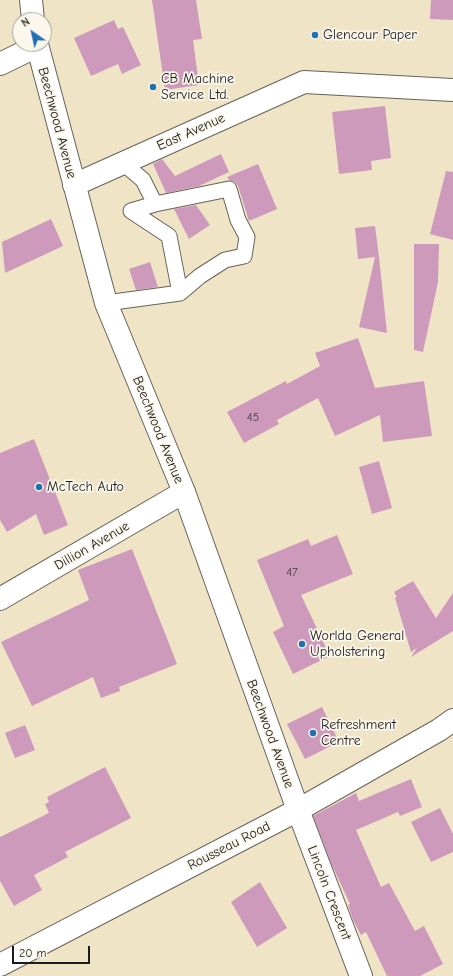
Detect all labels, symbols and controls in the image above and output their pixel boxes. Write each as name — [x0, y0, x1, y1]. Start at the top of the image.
north arrow — [12, 12, 52, 52]
text: N — [19, 15, 32, 30]
place label: Glencour Paper — [323, 27, 417, 43]
marker: Glencour Paper — [310, 30, 320, 40]
street label: Beechwood Avenue — [34, 65, 80, 181]
place label: CB Machine Service Ltd. — [161, 71, 234, 104]
marker: CB Machine Service Ltd. — [148, 82, 158, 92]
street label: East Avenue — [154, 110, 228, 154]
street label: Beechwood Avenue — [129, 374, 187, 486]
house number: 45 — [247, 411, 259, 425]
place label: McTech Auto — [47, 479, 124, 495]
marker: McTech Auto — [34, 482, 44, 492]
street label: Dillion Avenue — [52, 518, 132, 574]
house number: 47 — [286, 566, 298, 580]
place label: Worlda General Upholstering — [310, 628, 404, 660]
marker: Worlda General Upholstering — [297, 639, 307, 649]
street label: Beechwood Avenue — [243, 677, 297, 791]
place label: Refreshment Centre — [321, 717, 396, 750]
marker: Refreshment Centre — [308, 728, 318, 738]
street label: Rousseau Road — [185, 818, 273, 874]
street label: Lincoln Crescent — [303, 843, 355, 943]
scale bar — [14, 938, 92, 964]
text: 20 m — [19, 946, 47, 960]

